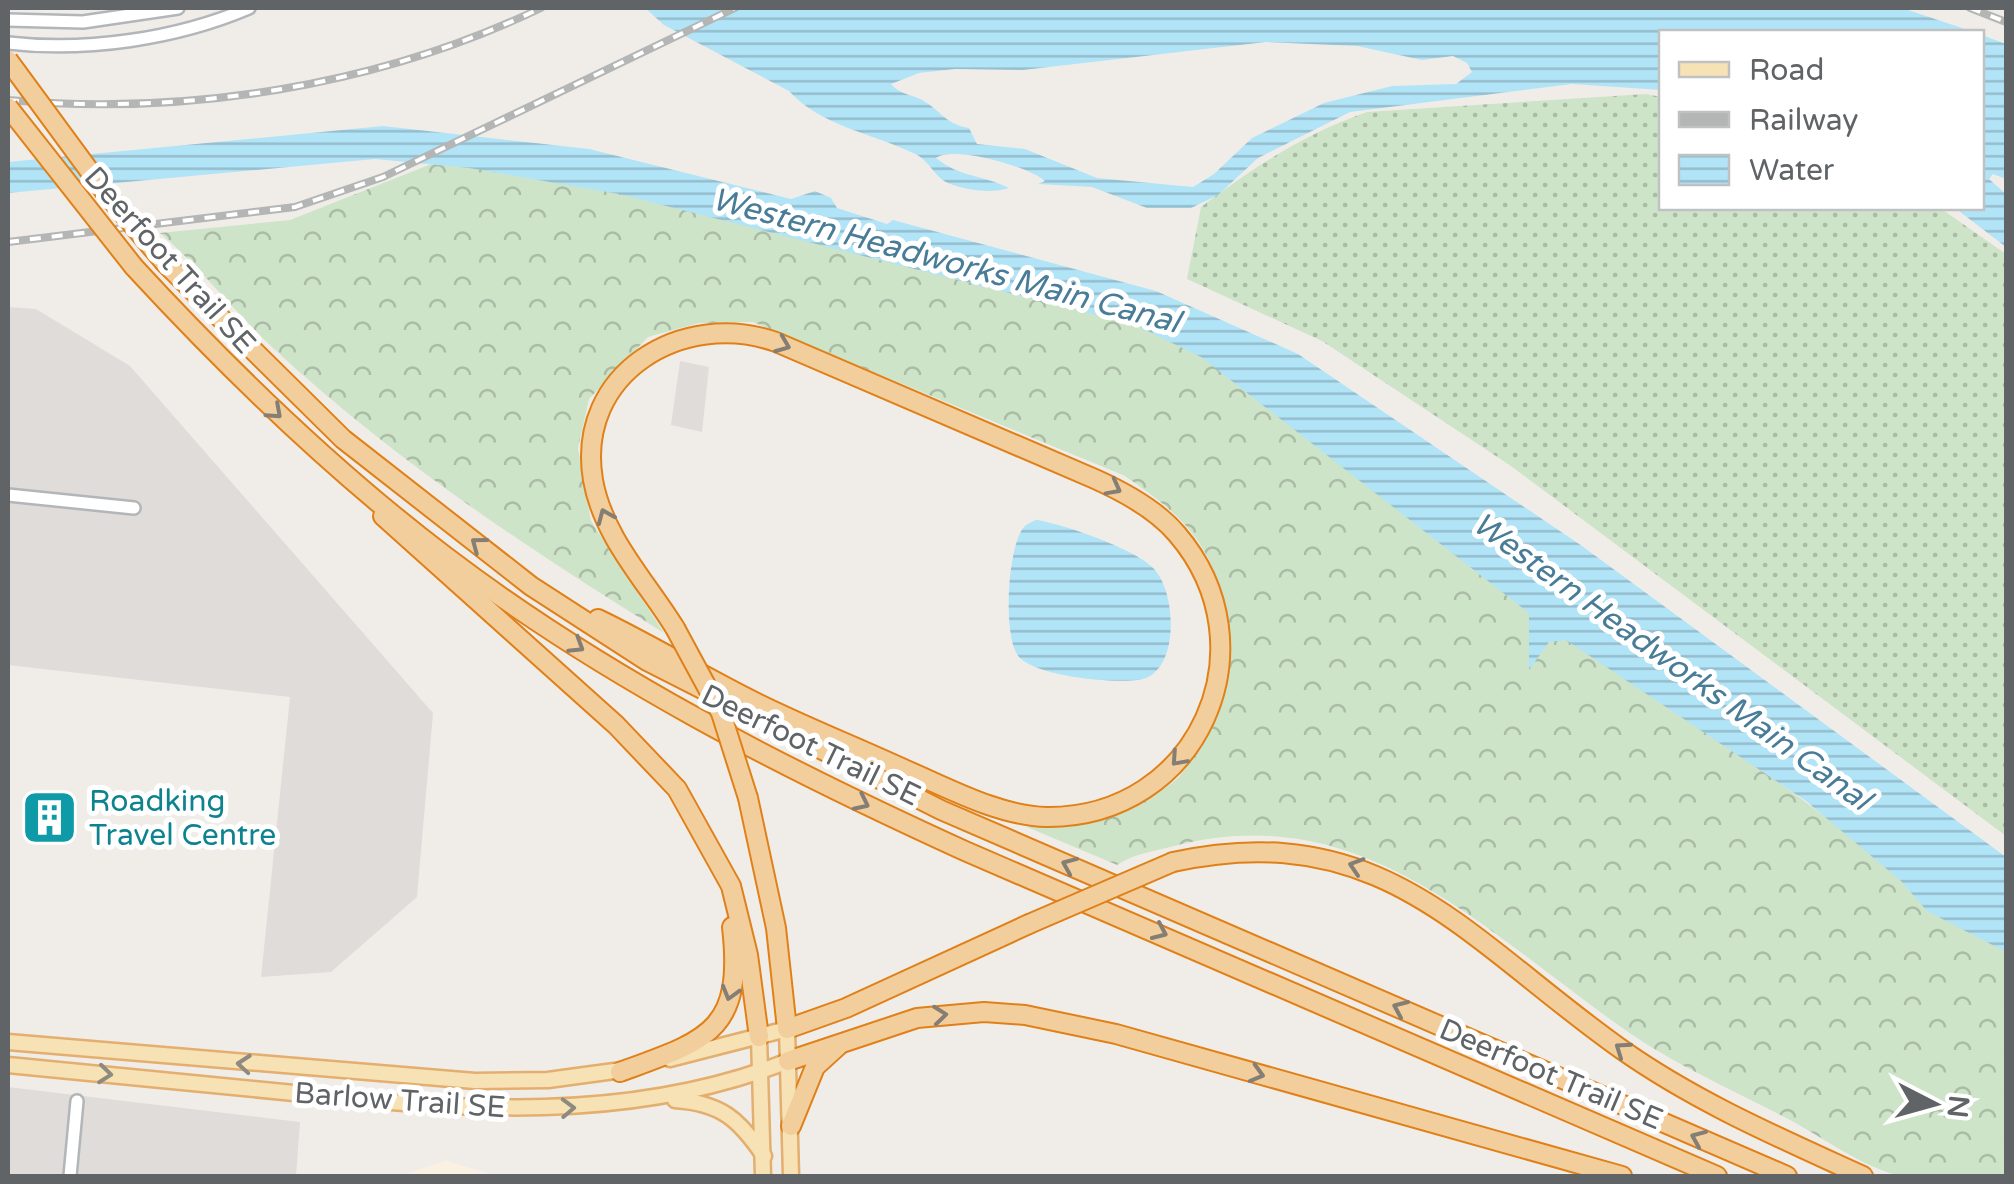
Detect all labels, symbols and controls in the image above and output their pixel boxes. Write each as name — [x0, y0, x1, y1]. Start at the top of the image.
legend — [1659, 30, 1984, 210]
text: Road — [1749, 52, 1824, 89]
text: Railway — [1749, 102, 1858, 139]
text: Water — [1749, 152, 1835, 189]
street label: Deerfoot Trail SE — [76, 159, 263, 361]
water label: Western Headworks Main Canal — [708, 180, 1188, 343]
one-way arrow — [773, 334, 791, 354]
one-way arrow — [263, 400, 282, 418]
one-way arrow — [1103, 476, 1121, 496]
water label: Western Headworks Main Canal — [1465, 505, 1881, 821]
one-way arrow — [597, 508, 617, 526]
one-way arrow — [471, 539, 489, 556]
one-way arrow — [566, 634, 584, 653]
street label: Deerfoot Trail SE — [695, 676, 926, 814]
one-way arrow — [1172, 747, 1190, 766]
place label: Roadking Travel Centre — [89, 783, 276, 854]
building icon: Roadking Travel Centre — [20, 788, 80, 848]
one-way arrow — [851, 791, 869, 811]
one-way arrow — [1061, 857, 1079, 877]
one-way arrow — [1348, 857, 1365, 878]
one-way arrow — [1150, 920, 1168, 940]
one-way arrow — [720, 984, 741, 1001]
one-way arrow — [1392, 1000, 1410, 1020]
one-way arrow — [933, 1005, 949, 1026]
street label: Deerfoot Trail SE — [1434, 1011, 1668, 1138]
one-way arrow — [1615, 1043, 1634, 1062]
one-way arrow — [235, 1054, 251, 1076]
north arrow — [1884, 1054, 1984, 1154]
one-way arrow — [97, 1063, 113, 1085]
one-way arrow — [1248, 1063, 1266, 1084]
street label: Barlow Trail SE — [293, 1075, 507, 1126]
text: N — [1940, 1094, 1976, 1119]
one-way arrow — [560, 1097, 576, 1118]
one-way arrow — [1690, 1130, 1708, 1150]

